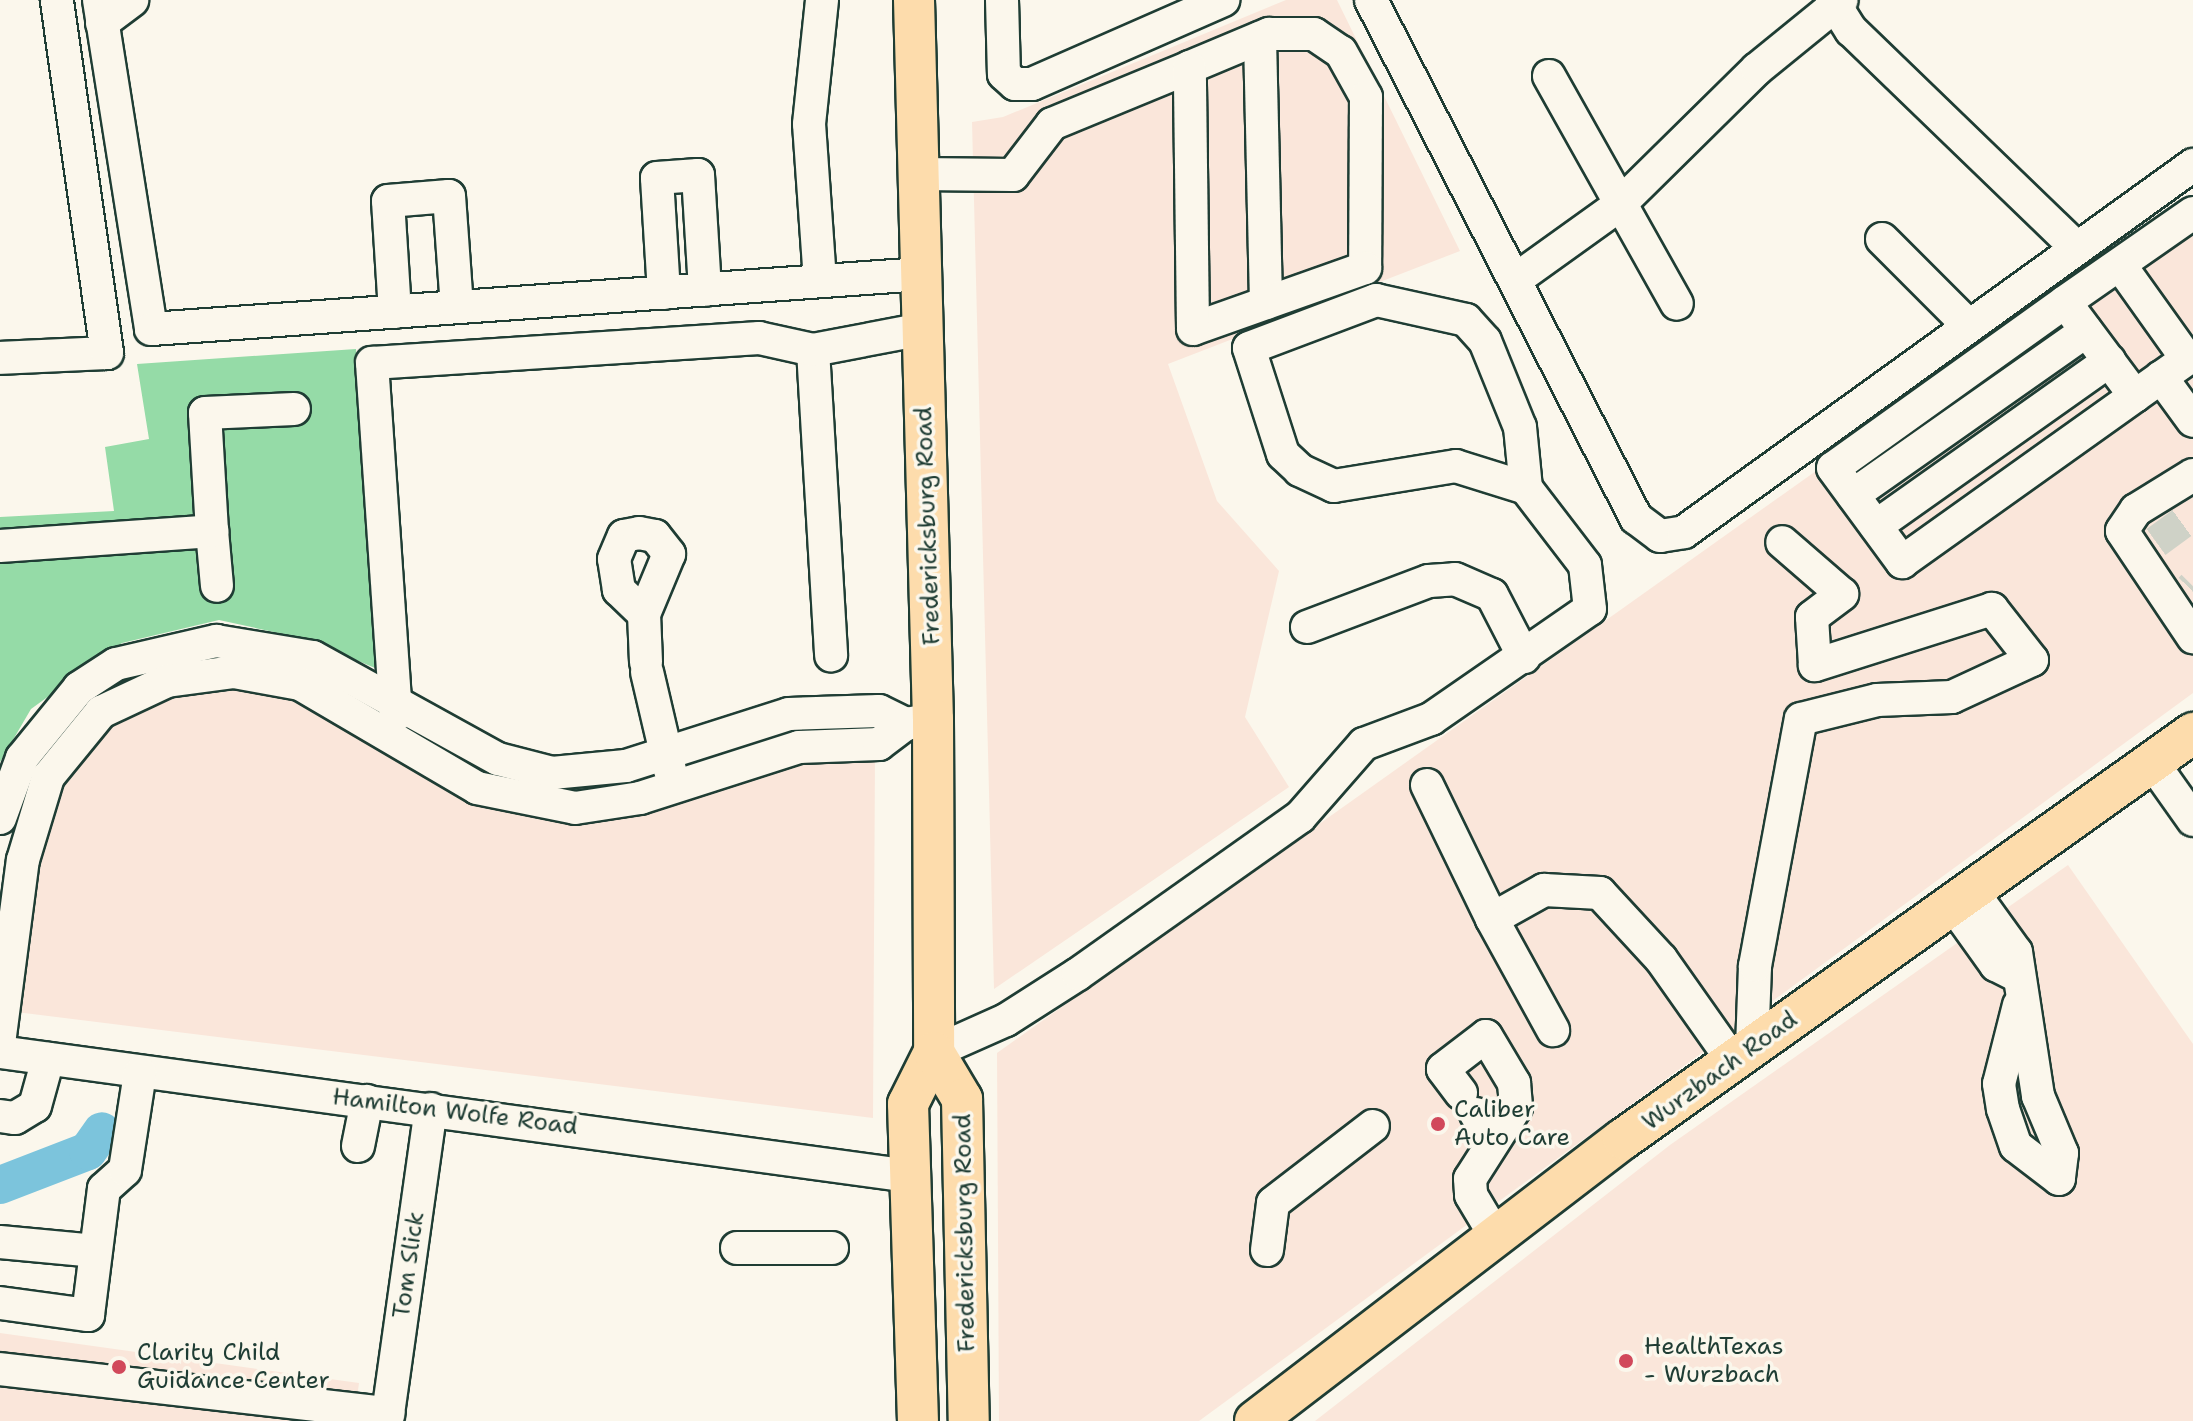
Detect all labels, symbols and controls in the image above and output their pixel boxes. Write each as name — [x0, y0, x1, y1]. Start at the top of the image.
street label: Fredericksburg Road — [909, 406, 947, 646]
street label: Wurzbach Road — [1637, 1005, 1803, 1137]
street label: Hamilton Wolfe Road — [331, 1083, 579, 1141]
place label: Caliber Auto Care — [1454, 1096, 1570, 1152]
street label: Fredericksburg Road — [949, 1113, 981, 1353]
marker: Caliber Auto Care — [1429, 1115, 1447, 1133]
street label: Tom Slick — [387, 1210, 431, 1320]
place label: HealthTexas - Wurzbach — [1644, 1333, 1784, 1389]
place label: Clarity Child Guidance Center — [137, 1339, 330, 1395]
marker: HealthTexas - Wurzbach — [1615, 1350, 1637, 1372]
marker: Clarity Child Guidance Center — [108, 1356, 130, 1378]

